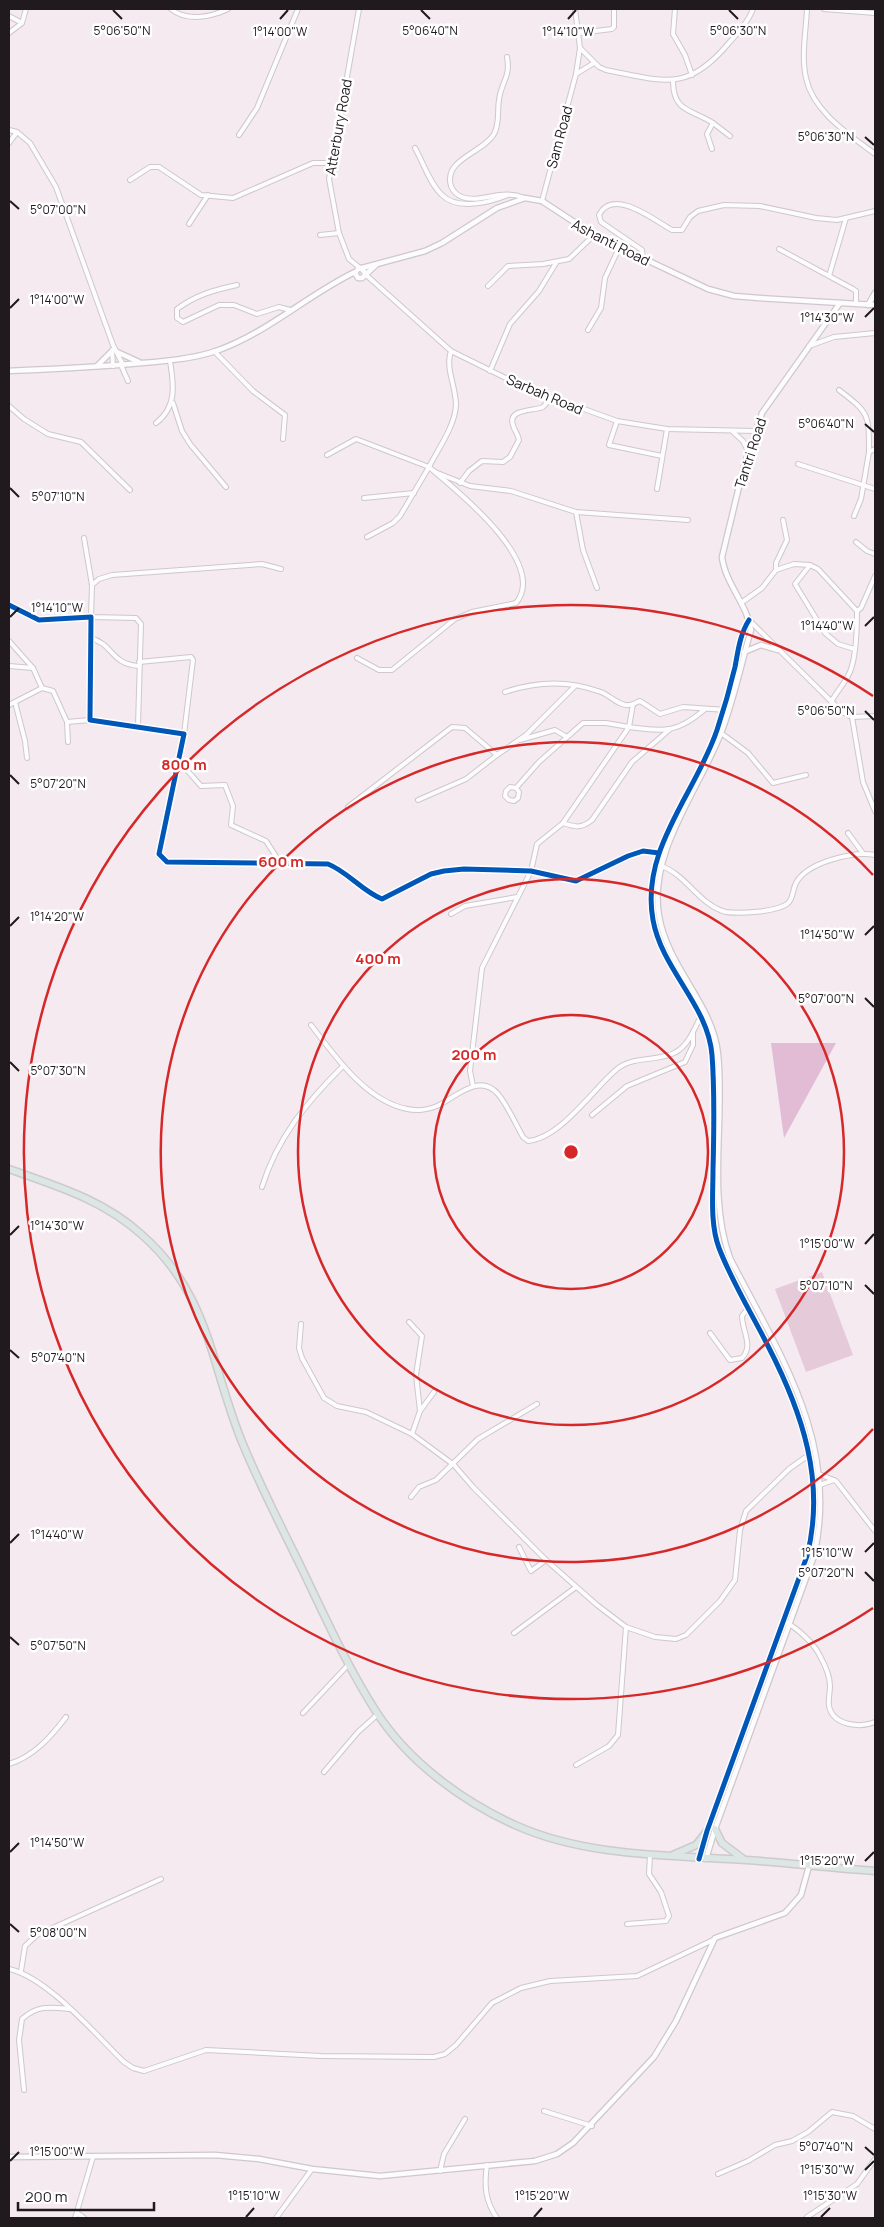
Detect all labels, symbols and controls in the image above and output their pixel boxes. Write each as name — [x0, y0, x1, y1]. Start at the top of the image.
text: 5°06'50"N — [94, 22, 150, 39]
text: 5°06'40"N — [402, 22, 458, 39]
text: 5°06'30"N — [710, 22, 766, 39]
text: 1°14'00"W — [253, 23, 308, 40]
text: 1°14'10"W — [542, 23, 595, 40]
street label: Atterbury Road — [320, 77, 356, 177]
street label: Sam Road — [542, 104, 576, 170]
text: 5°06'30"N — [798, 128, 854, 145]
text: 5°07'00"N — [30, 201, 86, 218]
street label: Ashanti Road — [569, 214, 653, 270]
text: 1°14'00"W — [30, 291, 85, 308]
text: 1°14'30"W — [800, 309, 855, 326]
street label: Sarbah Road — [504, 369, 586, 419]
street label: Tantri Road — [730, 415, 770, 491]
text: 5°06'40"N — [798, 415, 854, 432]
text: 5°07'10"N — [31, 488, 85, 505]
text: 1°14'10"W — [31, 599, 84, 616]
text: 1°14'40"W — [801, 617, 854, 634]
text: 5°06'50"N — [798, 702, 854, 719]
text: 800 m — [161, 754, 207, 775]
text: 5°07'20"N — [30, 775, 86, 792]
text: 600 m — [258, 851, 304, 872]
text: 1°14'20"W — [30, 908, 85, 925]
text: 1°14'50"W — [800, 926, 855, 943]
text: 400 m — [355, 948, 401, 969]
text: 5°07'00"N — [798, 990, 854, 1007]
text: 200 m — [451, 1044, 497, 1065]
text: 5°07'30"N — [30, 1062, 86, 1079]
centre of rings — [562, 1143, 580, 1161]
text: 1°14'30"W — [30, 1217, 85, 1234]
text: 1°15'00"W — [800, 1235, 855, 1252]
text: 5°07'10"N — [799, 1277, 853, 1294]
text: 5°07'40"N — [31, 1349, 85, 1366]
text: 1°14'40"W — [31, 1526, 84, 1543]
text: 1°15'10"W — [801, 1544, 854, 1561]
text: 5°07'20"N — [798, 1564, 854, 1581]
text: 5°07'50"N — [30, 1637, 86, 1654]
text: 1°14'50"W — [30, 1834, 85, 1851]
text: 1°15'20"W — [800, 1852, 855, 1869]
text: 5°08'00"N — [30, 1924, 86, 1941]
text: 5°07'40"N — [799, 2138, 853, 2155]
text: 1°15'00"W — [30, 2143, 85, 2160]
text: 1°15'30"W — [800, 2161, 855, 2178]
scale bar — [18, 2180, 154, 2212]
text: 200 m — [25, 2186, 68, 2207]
text: 1°15'10"W — [228, 2187, 281, 2204]
text: 1°15'20"W — [515, 2187, 570, 2204]
text: 1°15'30"W — [803, 2187, 858, 2204]

